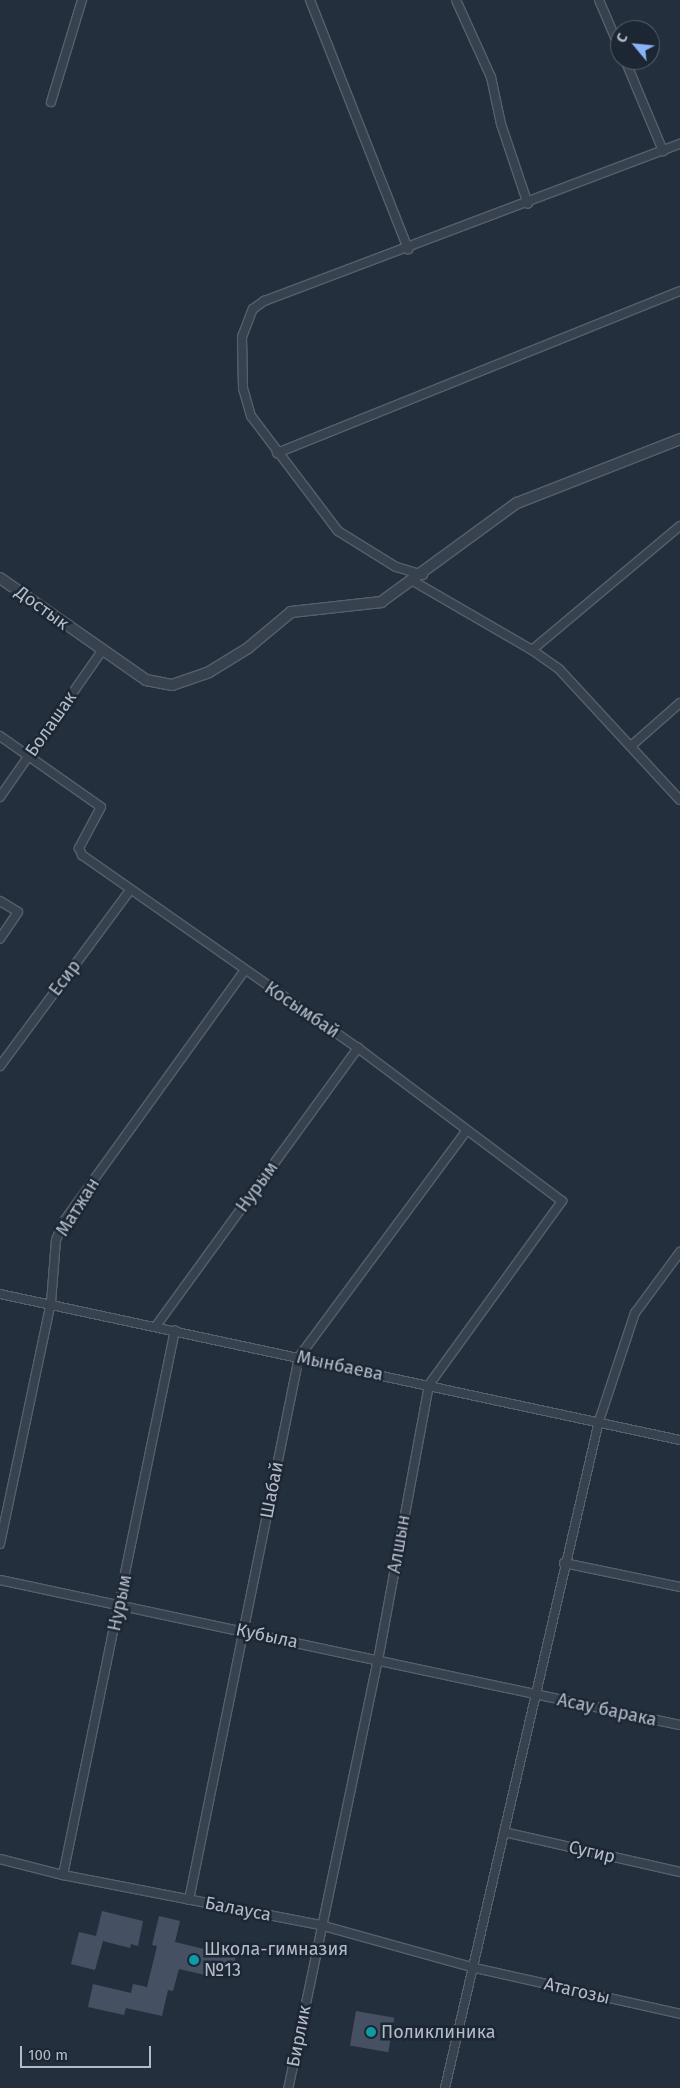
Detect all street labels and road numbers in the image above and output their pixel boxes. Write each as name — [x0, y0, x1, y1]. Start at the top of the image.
street label: Достык — [11, 581, 73, 635]
street label: Болашак — [21, 687, 81, 761]
street label: Есир — [45, 956, 85, 1000]
street label: Косымбай — [260, 977, 344, 1043]
street label: Нурым — [231, 1158, 283, 1216]
street label: Матжан — [52, 1174, 104, 1240]
street label: Мынбаева — [295, 1346, 385, 1386]
street label: Шабай — [256, 1460, 288, 1520]
street label: Алшын — [383, 1513, 415, 1575]
street label: Нурым — [104, 1573, 136, 1633]
street label: Кубыла — [234, 1619, 300, 1653]
street label: Асау барака — [555, 1689, 659, 1731]
street label: Сугир — [567, 1836, 617, 1868]
street label: Балауса — [203, 1892, 273, 1926]
street label: Атагозы — [542, 1973, 612, 2009]
street label: Бирлик — [282, 2003, 316, 2069]

